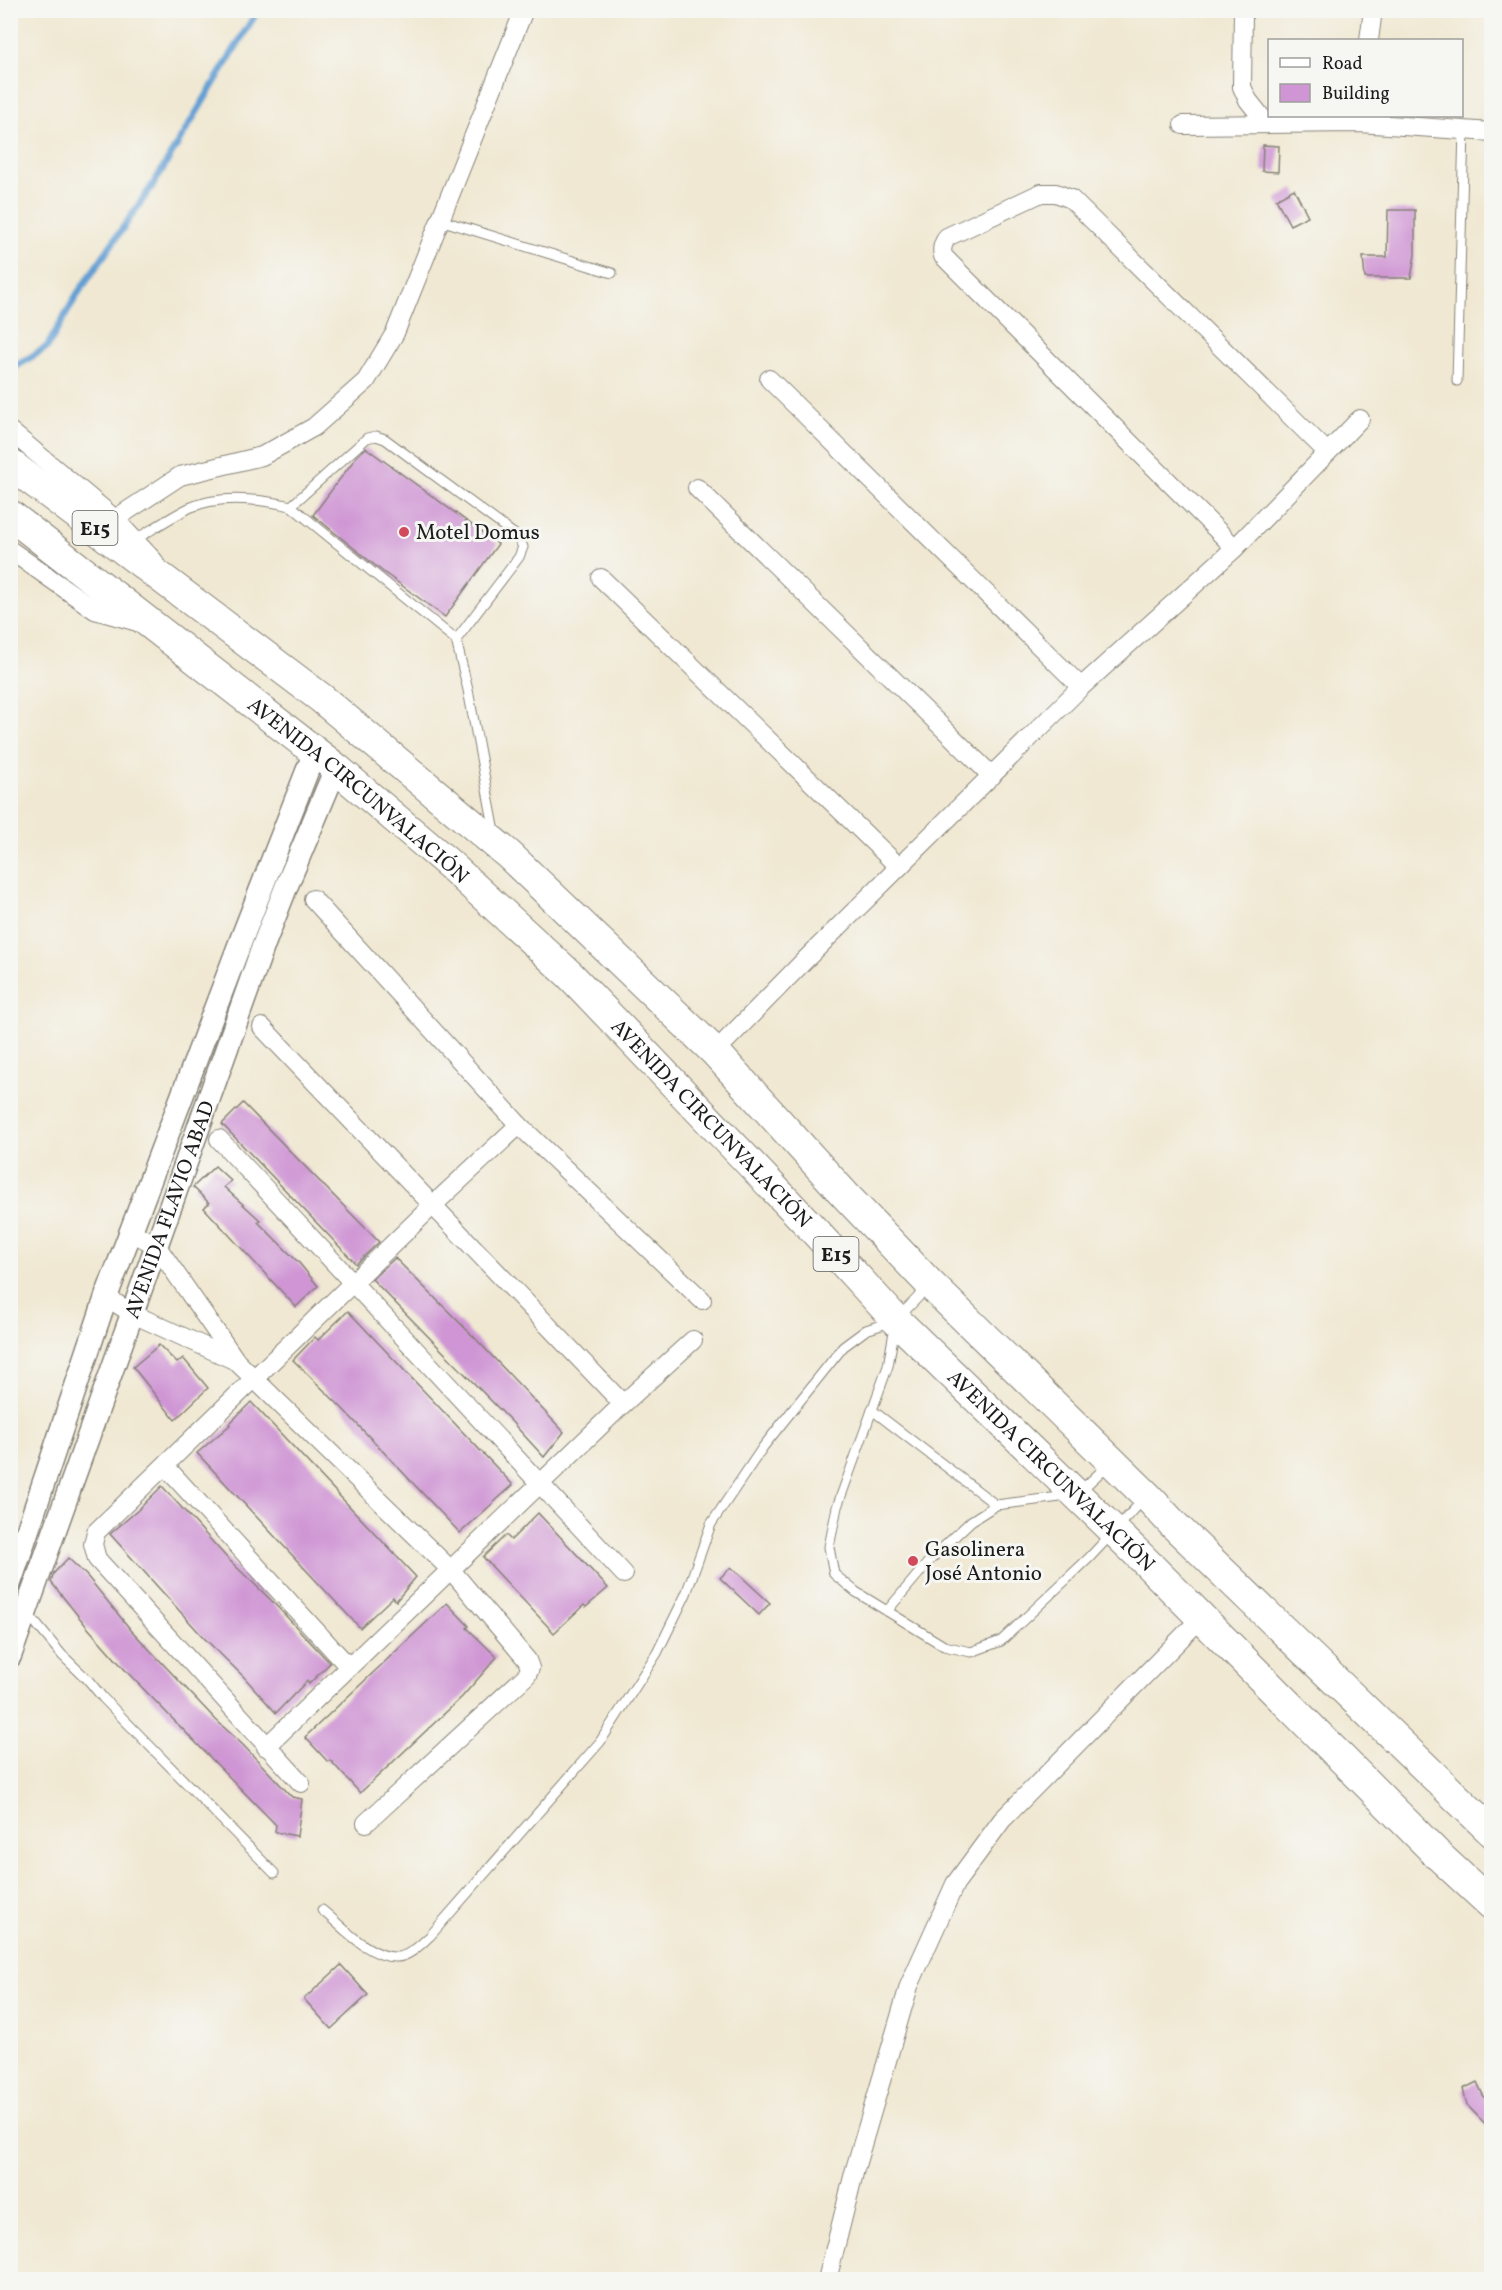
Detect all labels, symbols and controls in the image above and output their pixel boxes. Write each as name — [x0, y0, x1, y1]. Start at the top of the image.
legend — [1268, 39, 1463, 117]
text: Road — [1322, 52, 1363, 77]
text: Building — [1322, 82, 1390, 107]
road number: E15 — [72, 511, 118, 545]
place label: Motel Domus — [416, 519, 540, 548]
marker: Motel Domus — [397, 525, 411, 539]
street label: AVENIDA CIRCUNVALACIÓN — [241, 691, 475, 891]
street label: AVENIDA CIRCUNVALACIÓN — [604, 1013, 817, 1235]
street label: AVENIDA FLAVIO ABAD — [118, 1097, 223, 1323]
road number: E15 — [814, 1237, 858, 1271]
street label: AVENIDA CIRCUNVALACIÓN — [940, 1364, 1161, 1579]
place label: Gasolinera José Antonio — [925, 1536, 1042, 1589]
marker: Gasolinera José Antonio — [906, 1554, 920, 1568]

